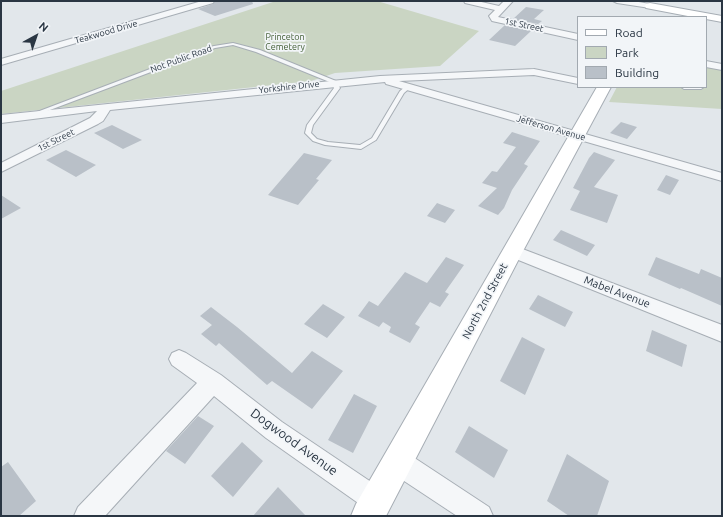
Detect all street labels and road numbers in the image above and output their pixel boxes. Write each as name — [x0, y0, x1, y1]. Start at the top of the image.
street label: 1st Street — [503, 16, 545, 34]
street label: Teakwood Drive — [73, 18, 139, 46]
street label: Not Public Road — [149, 43, 213, 75]
street label: Yorkshire Drive — [258, 78, 320, 96]
street label: Jefferson Avenue — [515, 113, 587, 143]
street label: 1st Street — [36, 126, 76, 154]
street label: North 2nd Street — [460, 261, 510, 341]
street label: Mabel Avenue — [582, 273, 652, 311]
street label: Dogwood Avenue — [247, 405, 341, 479]

